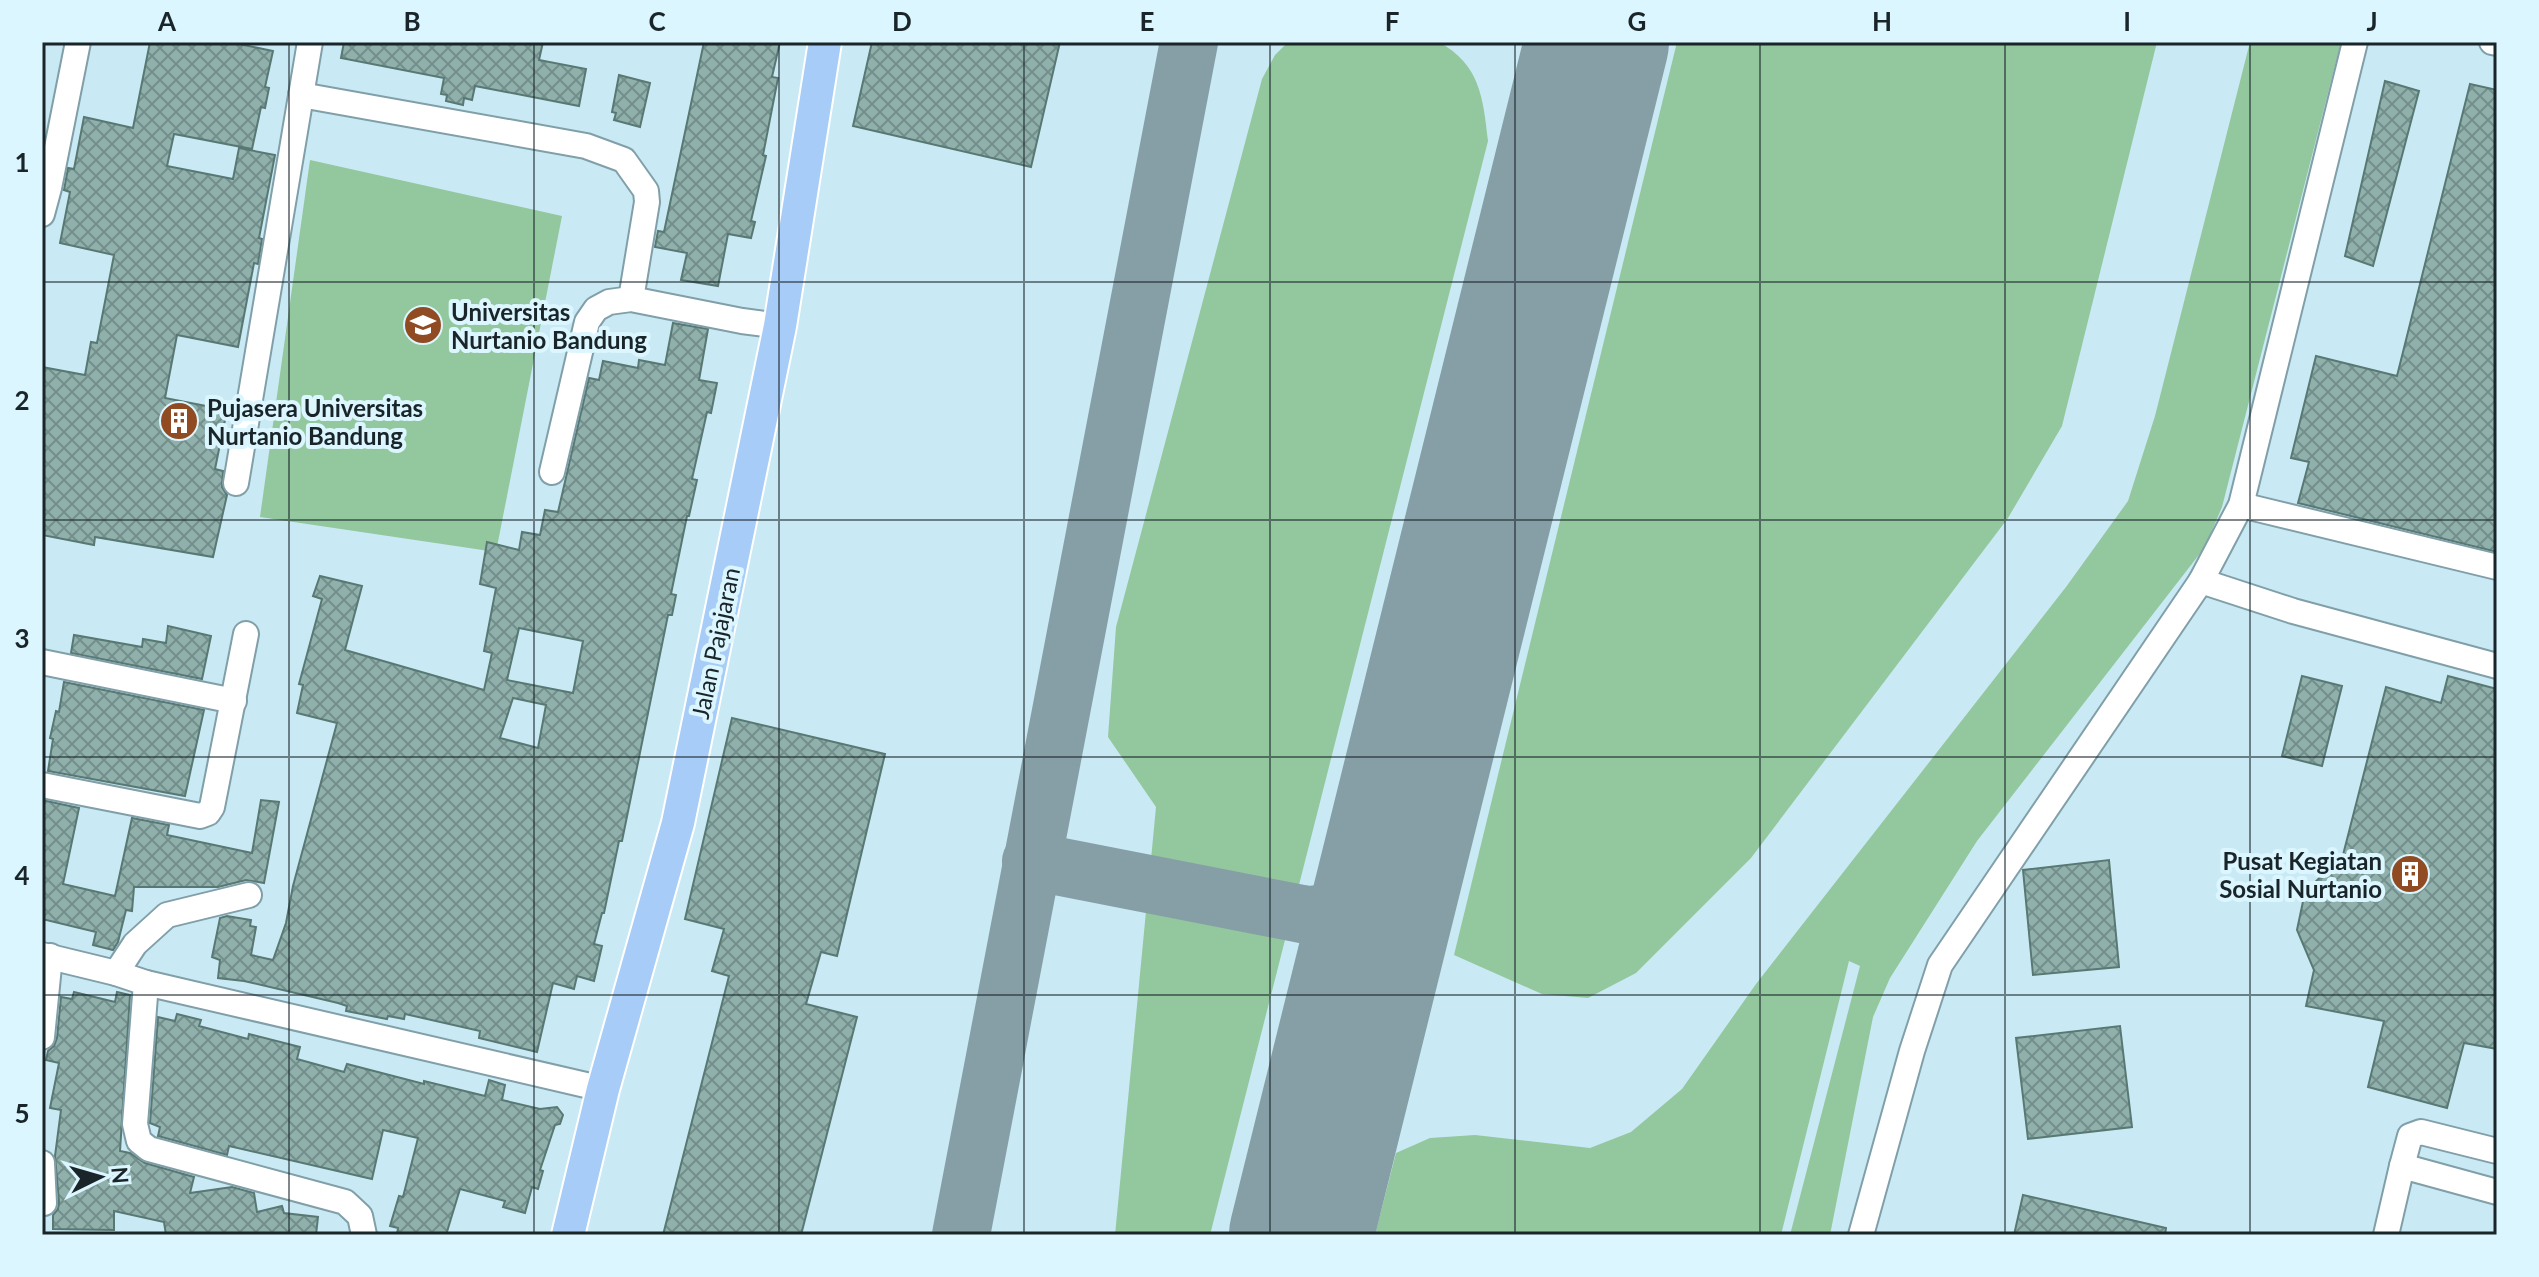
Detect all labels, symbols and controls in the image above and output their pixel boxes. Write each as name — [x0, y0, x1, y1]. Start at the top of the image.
text: A — [157, 5, 177, 37]
text: B — [403, 5, 421, 37]
text: C — [648, 5, 666, 37]
text: D — [892, 5, 912, 37]
text: E — [1140, 5, 1154, 37]
text: F — [1385, 5, 1399, 37]
text: G — [1628, 5, 1646, 37]
text: H — [1872, 5, 1892, 37]
text: I — [2123, 5, 2131, 37]
text: J — [2366, 5, 2378, 37]
text: 1 — [14, 146, 30, 178]
place label: Universitas Nurtanio Bandung — [451, 297, 647, 354]
school or university icon: Universitas Nurtanio Bandung — [402, 304, 444, 346]
text: 2 — [14, 384, 30, 416]
place label: Pujasera Universitas Nurtanio Bandung — [207, 393, 423, 450]
building icon: Pujasera Universitas Nurtanio Bandung — [158, 400, 200, 442]
street label: Jalan Pajajaran — [685, 565, 745, 721]
text: 3 — [14, 622, 30, 654]
place label: Pusat Kegiatan Sosial Nurtanio — [2219, 846, 2382, 903]
building icon: Pusat Kegiatan Sosial Nurtanio — [2389, 853, 2431, 895]
text: 4 — [14, 859, 30, 891]
text: 5 — [14, 1097, 30, 1129]
north arrow — [60, 1137, 140, 1217]
text: N — [106, 1166, 135, 1185]

